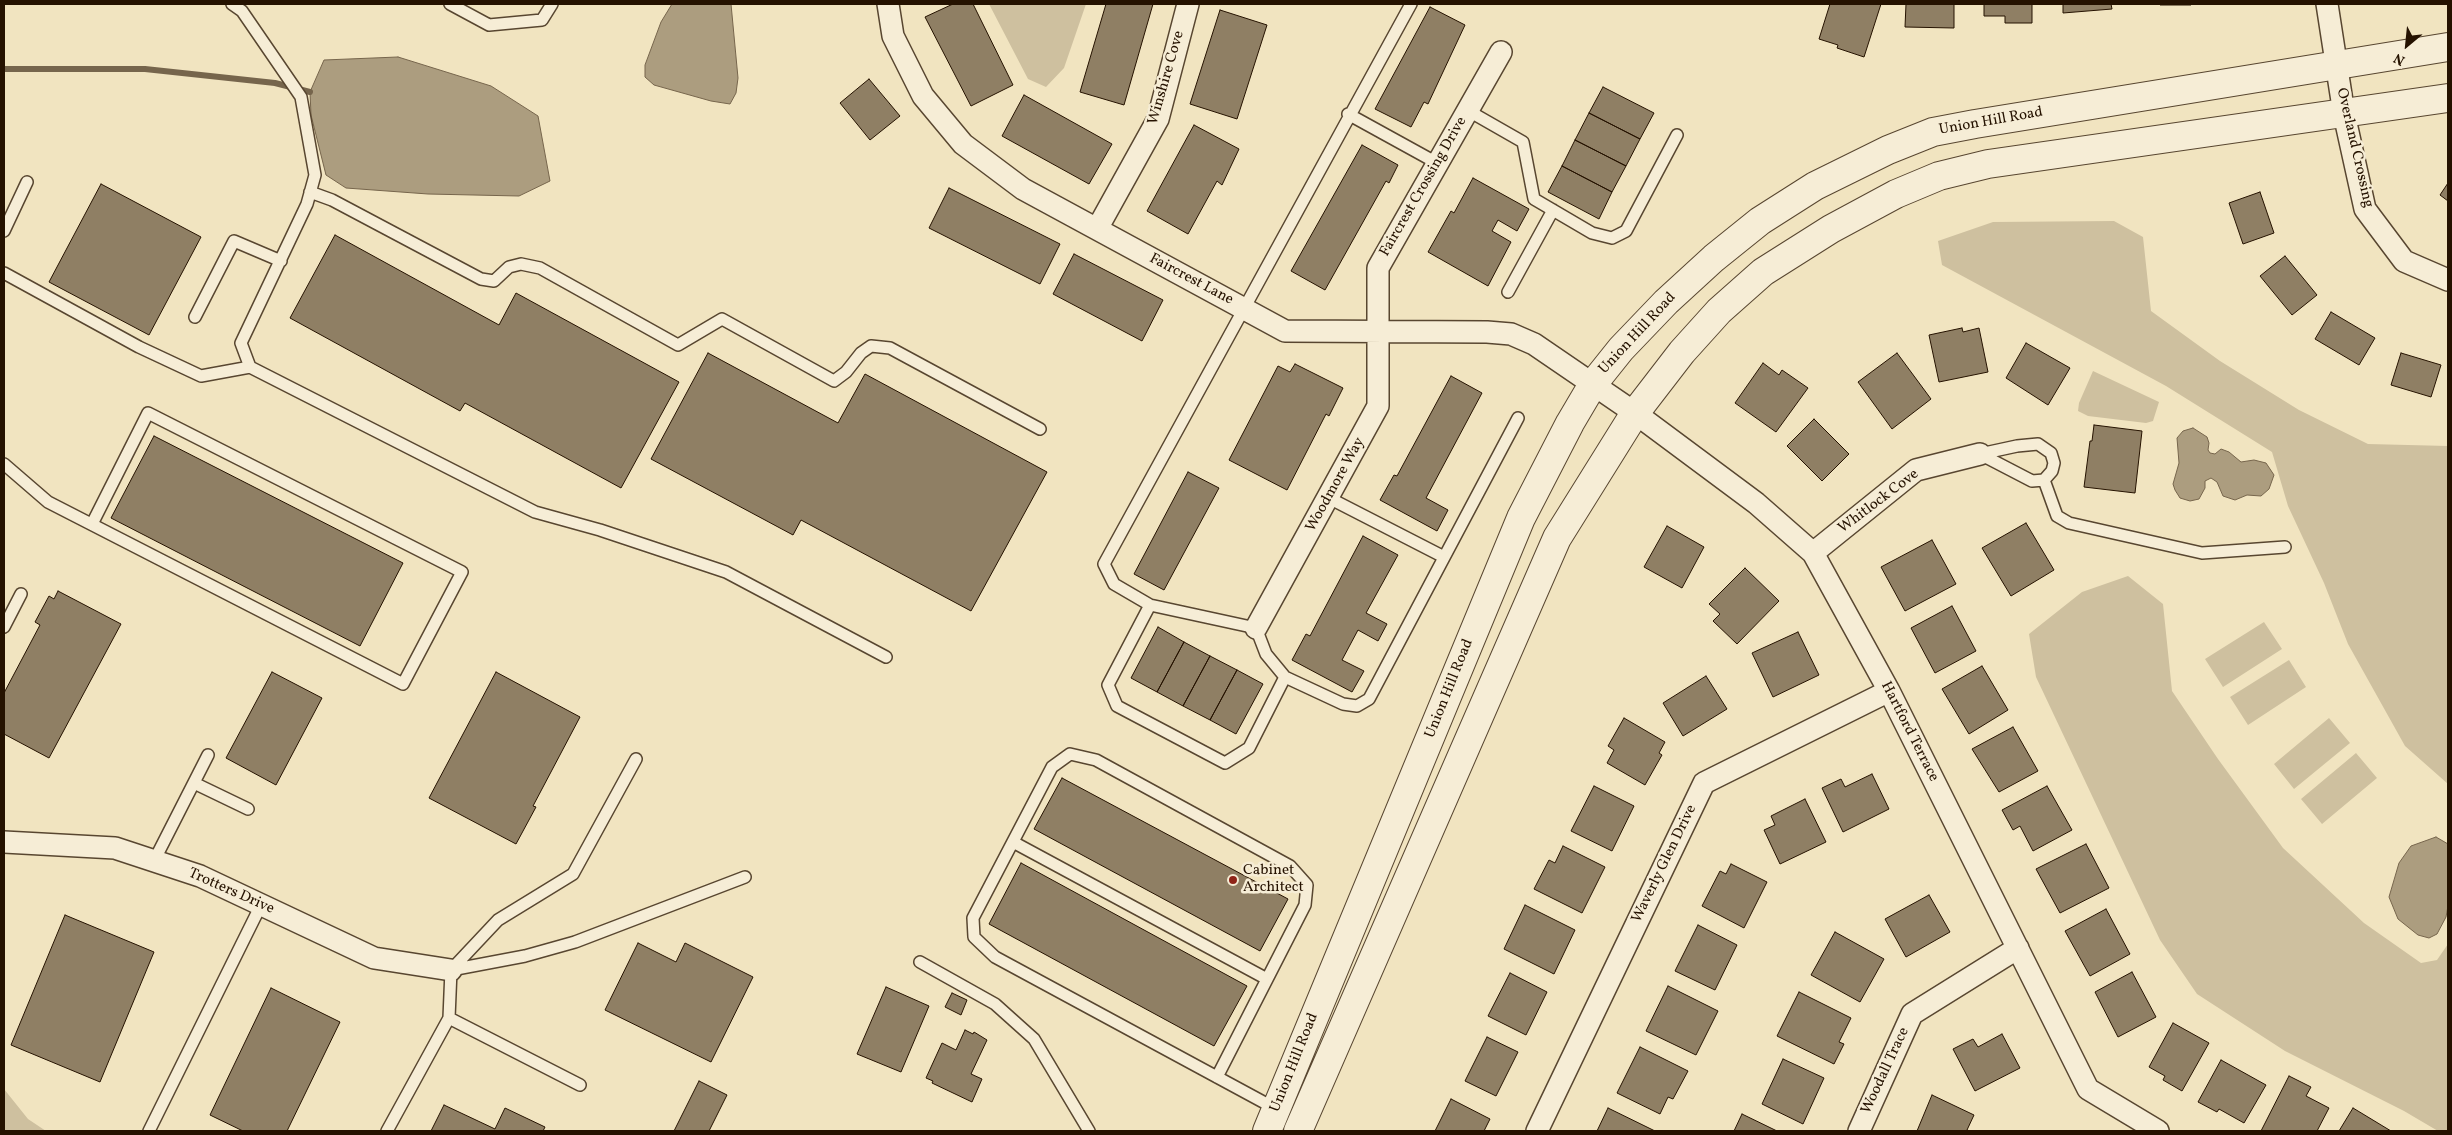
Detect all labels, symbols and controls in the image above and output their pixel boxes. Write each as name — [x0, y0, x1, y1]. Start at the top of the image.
north arrow — [2382, 20, 2432, 70]
street label: Winshire Cove — [1145, 29, 1189, 127]
text: N — [2391, 48, 2409, 69]
street label: Overland Crossing — [2331, 86, 2377, 210]
street label: Union Hill Road — [1938, 104, 2044, 140]
street label: Faircrest Crossing Drive — [1377, 114, 1471, 260]
street label: Faircrest Lane — [1146, 250, 1236, 310]
street label: Union Hill Road — [1596, 289, 1680, 379]
street label: Woodmore Way — [1303, 435, 1369, 535]
street label: Whitlock Cove — [1835, 466, 1923, 538]
street label: Union Hill Road — [1422, 637, 1478, 741]
street label: Hartford Terrace — [1876, 679, 1942, 785]
street label: Waverly Glen Drive — [1629, 802, 1701, 926]
place label: Cabinet Architect — [1243, 862, 1304, 897]
street label: Trotters Drive — [185, 865, 277, 919]
marker: Cabinet Architect — [1227, 874, 1239, 886]
street label: Union Hill Road — [1267, 1011, 1323, 1115]
street label: Woodall Trace — [1858, 1025, 1914, 1117]

